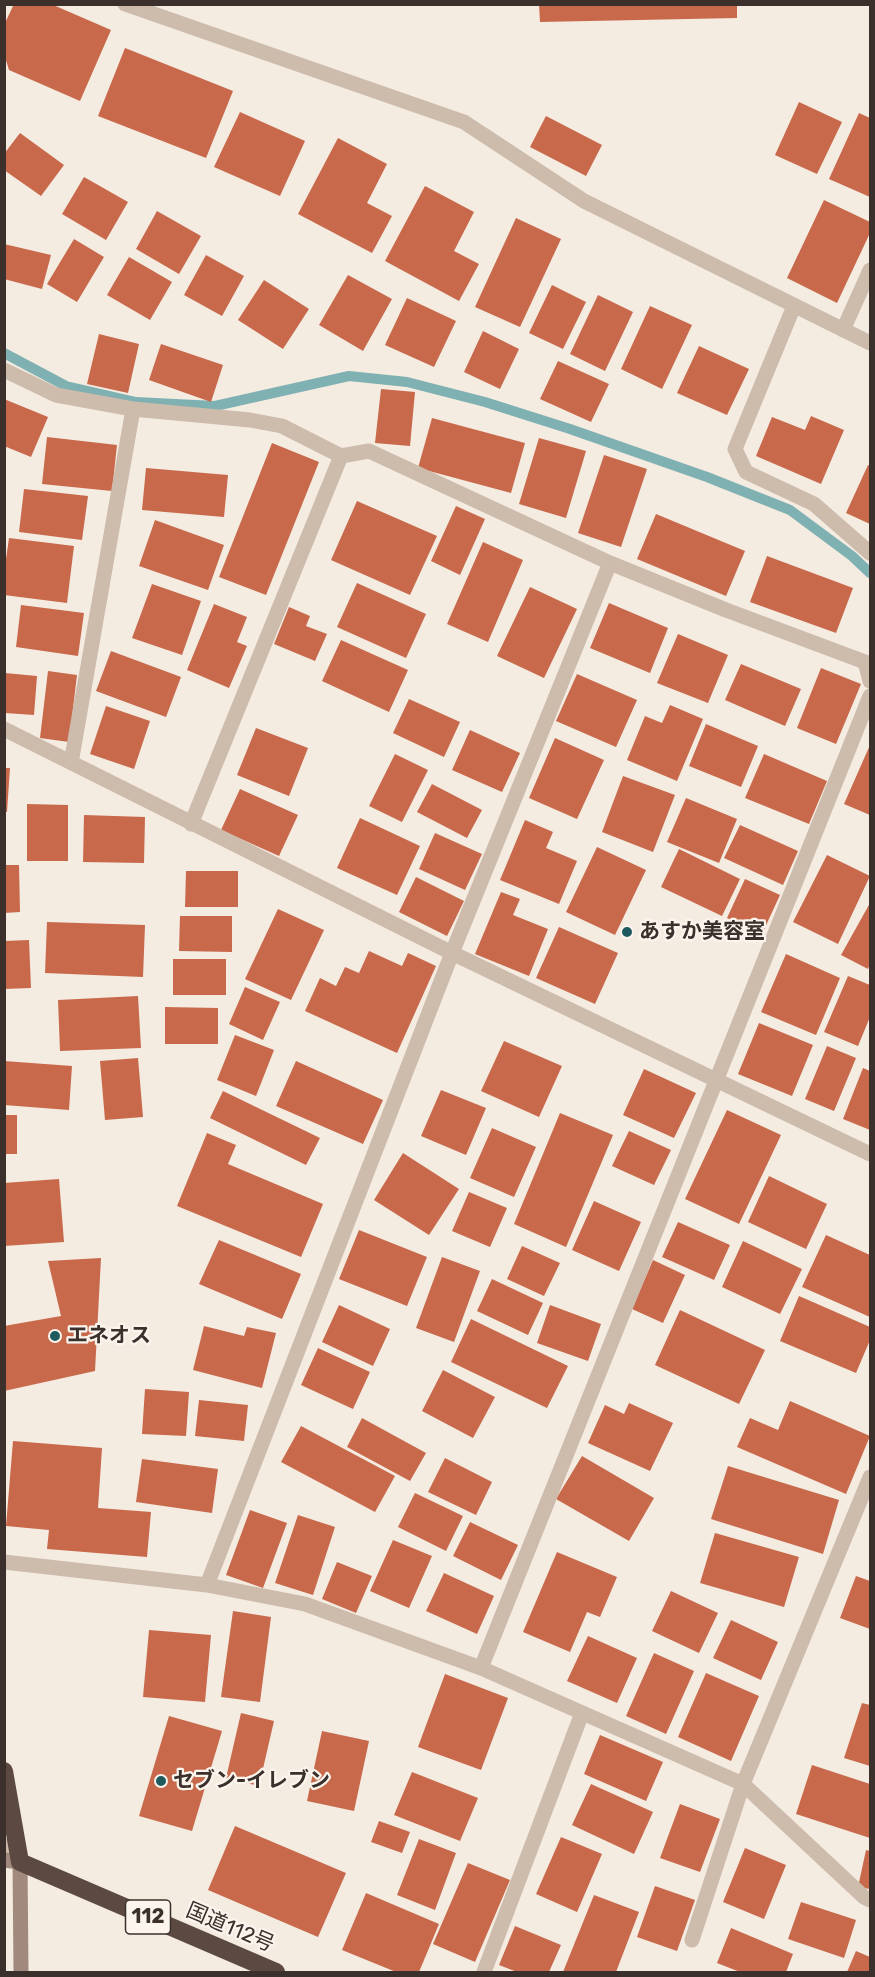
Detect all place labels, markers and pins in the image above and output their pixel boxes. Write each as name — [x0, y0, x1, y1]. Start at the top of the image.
place label: あすか美容室 — [639, 919, 765, 945]
marker: あすか美容室 — [620, 925, 634, 939]
place label: エネオス — [67, 1323, 151, 1349]
marker: エネオス — [48, 1329, 62, 1343]
place label: セブン-イレブン — [173, 1768, 330, 1794]
marker: セブン-イレブン — [154, 1774, 168, 1788]

